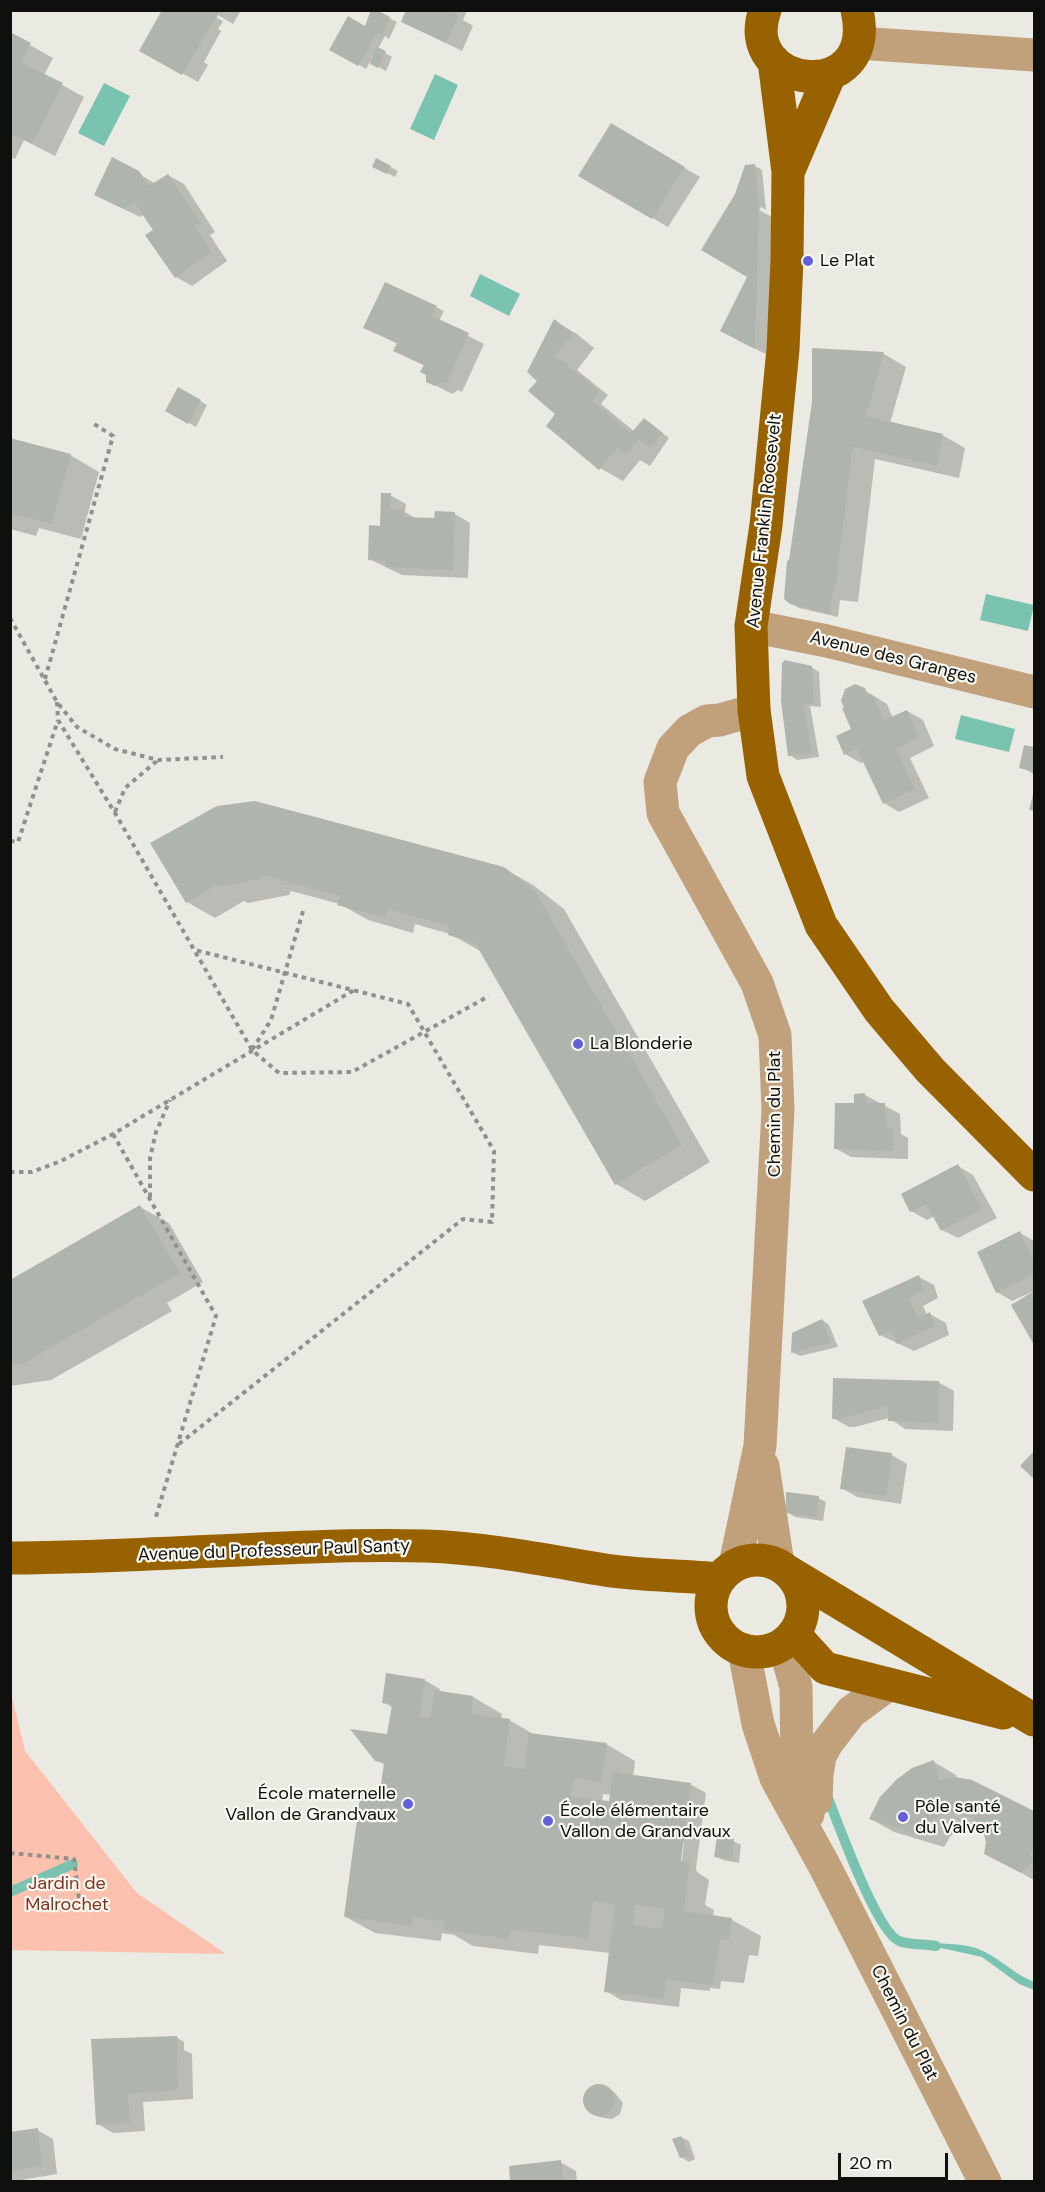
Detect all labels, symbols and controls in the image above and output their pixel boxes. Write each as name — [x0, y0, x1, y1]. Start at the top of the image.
place label: Le Plat — [820, 250, 875, 272]
marker: Le Plat — [801, 254, 815, 268]
street label: Avenue Franklin Roosevelt — [743, 413, 787, 629]
street label: Avenue des Granges — [808, 627, 978, 689]
place label: La Blonderie — [590, 1033, 693, 1055]
marker: La Blonderie — [571, 1037, 585, 1051]
street label: Chemin du Plat — [764, 1051, 786, 1177]
street label: Avenue du Professeur Paul Santy — [138, 1535, 410, 1567]
place label: École maternelle Vallon de Grandvaux — [225, 1783, 396, 1826]
place label: Pôle santé du Valvert — [915, 1796, 1001, 1838]
marker: École maternelle Vallon de Grandvaux — [401, 1797, 415, 1811]
place label: École élémentaire Vallon de Grandvaux — [560, 1800, 731, 1842]
marker: Pôle santé du Valvert — [896, 1810, 910, 1824]
marker: École élémentaire Vallon de Grandvaux — [541, 1814, 555, 1828]
park label: Jardin de Malrochet — [25, 1873, 109, 1916]
street label: Chemin du Plat — [866, 1962, 942, 2084]
scale bar — [841, 2141, 950, 2179]
text: 20 m — [849, 2151, 892, 2175]

